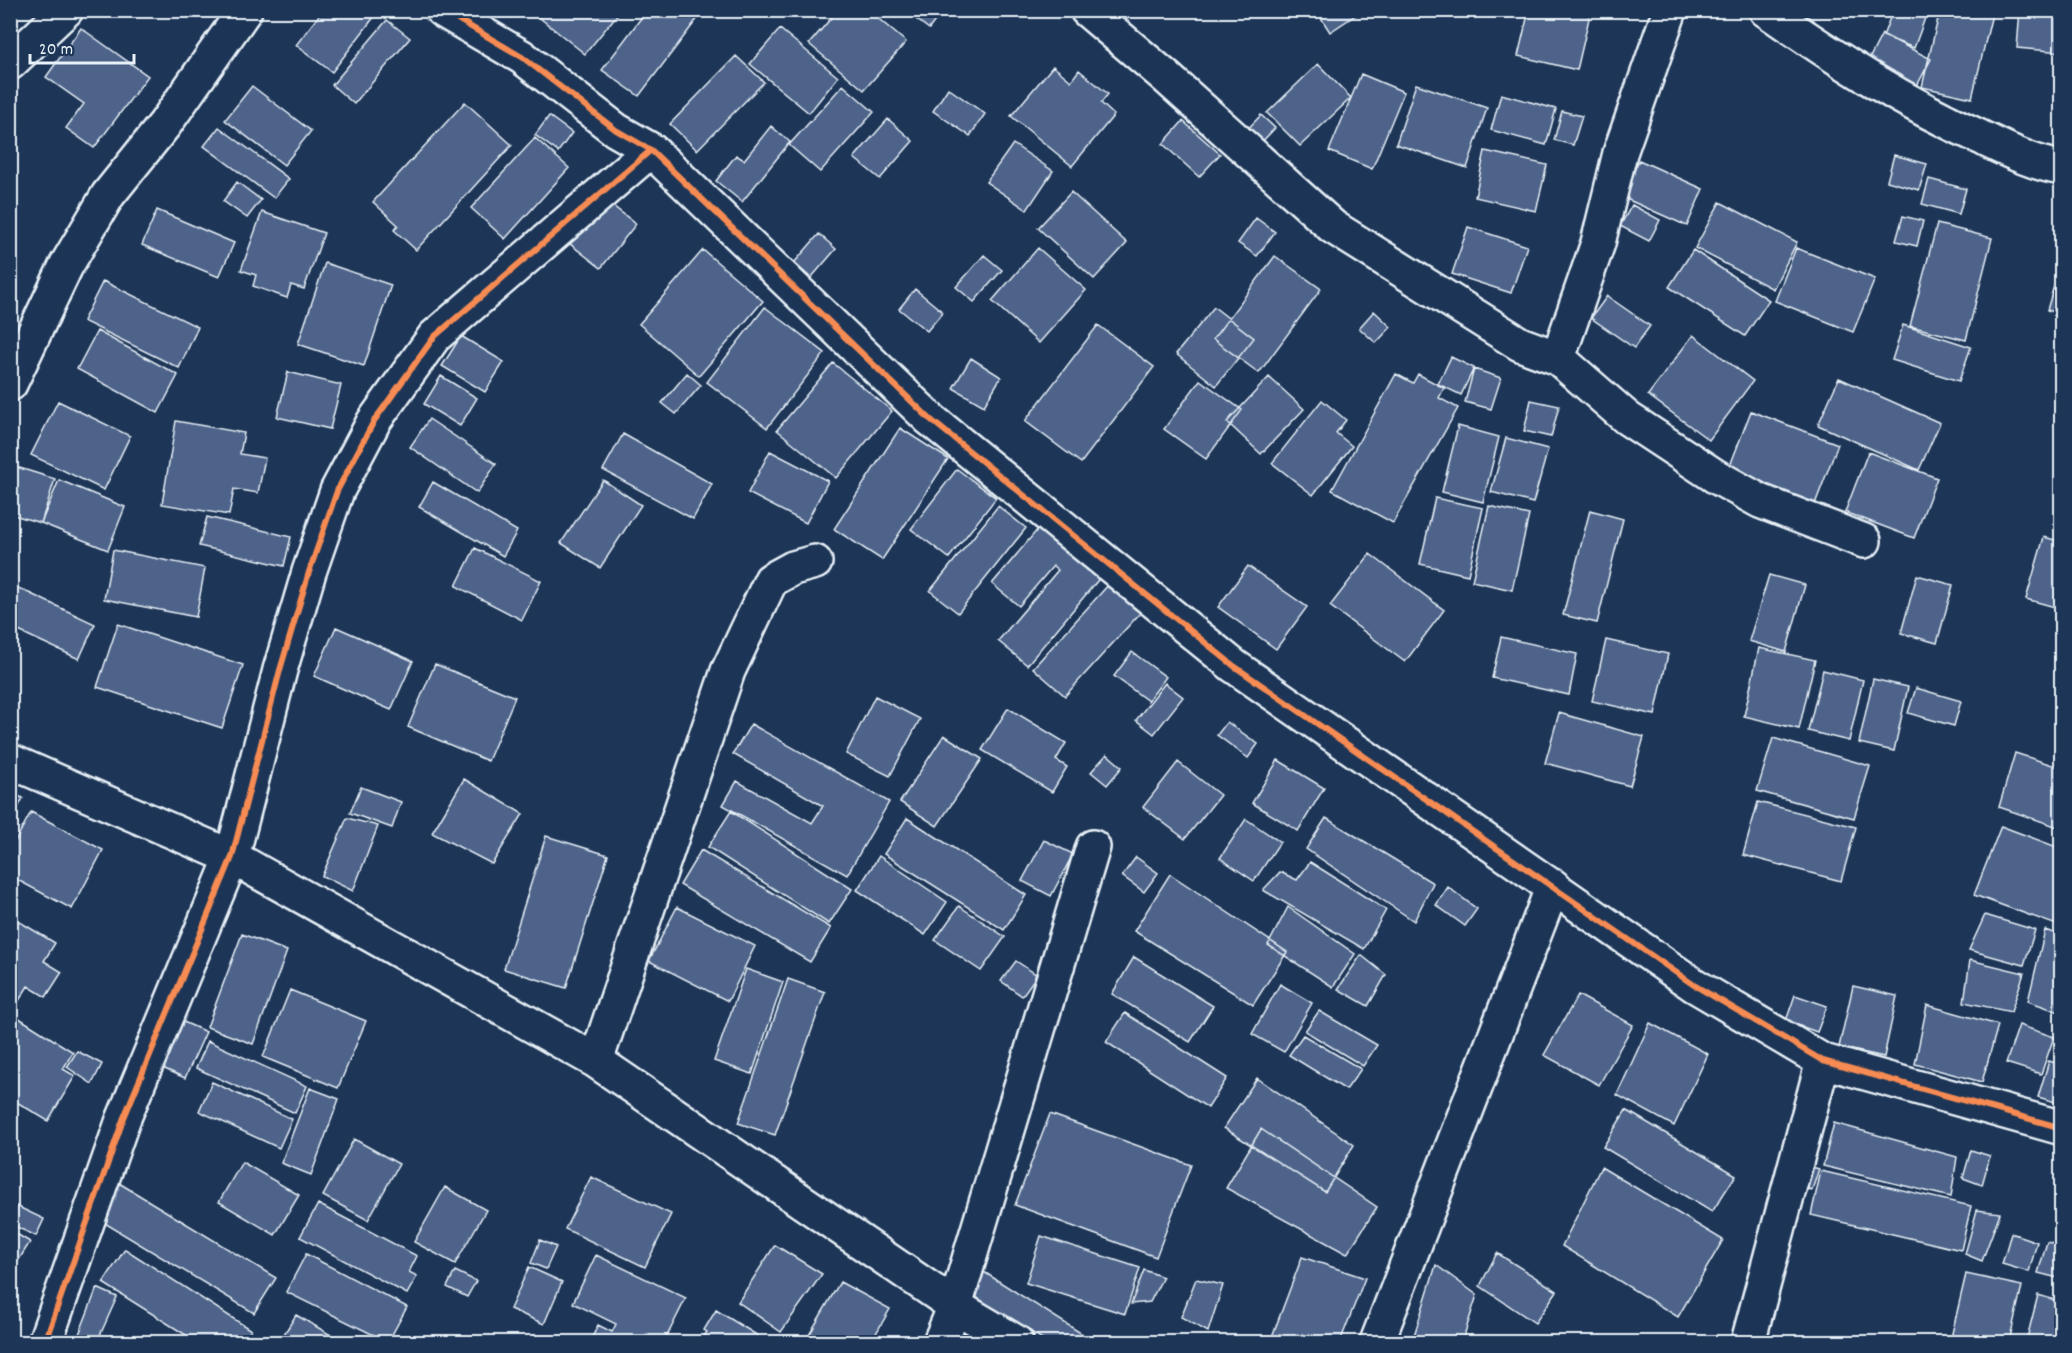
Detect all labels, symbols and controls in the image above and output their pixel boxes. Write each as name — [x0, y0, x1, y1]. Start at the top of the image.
scale bar — [30, 27, 134, 65]
text: 20 m — [39, 38, 73, 63]

